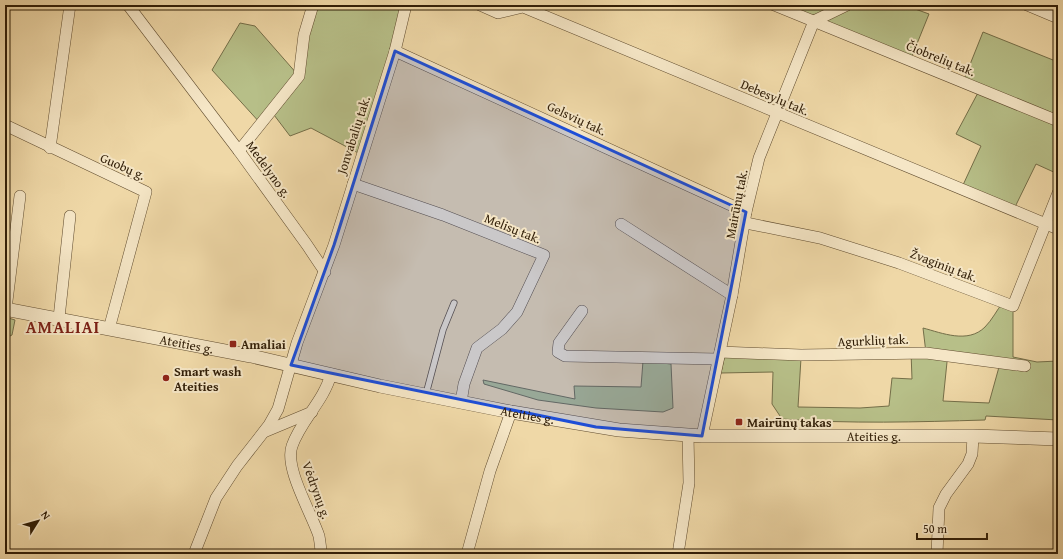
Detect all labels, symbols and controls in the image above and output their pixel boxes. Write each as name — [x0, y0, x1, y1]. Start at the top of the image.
street label: Čiobrelių tak. — [903, 36, 978, 81]
street label: Debesylų tak. — [738, 75, 812, 120]
street label: Jonvabalių tak. — [331, 94, 375, 178]
street label: Gelsvių tak. — [544, 97, 609, 140]
street label: Medelyno g. — [241, 137, 296, 202]
street label: Guobų g. — [97, 148, 148, 185]
street label: Mairūnų tak. — [720, 168, 753, 241]
street label: Melisų tak. — [482, 208, 544, 248]
street label: Žvaginių tak. — [907, 244, 980, 287]
district label: AMALIAI — [26, 314, 100, 339]
street label: Ateities g. — [158, 330, 215, 359]
street label: Agurklių tak. — [837, 330, 909, 351]
place label: Amaliai — [241, 335, 286, 354]
marker: Amaliai — [228, 339, 238, 349]
place label: Smart wash Ateities — [174, 362, 242, 396]
marker: Smart wash Ateities — [161, 373, 171, 383]
street label: Ateities g. — [499, 401, 556, 429]
place label: Mairūnų takas — [747, 413, 832, 432]
marker: Mairūnų takas — [734, 417, 744, 427]
street label: Ateities g. — [847, 427, 901, 446]
street label: Vėdrynų g. — [297, 459, 336, 522]
north arrow — [18, 501, 58, 541]
text: N — [37, 507, 55, 523]
scale bar — [917, 515, 987, 541]
text: 50 m — [923, 520, 947, 537]

